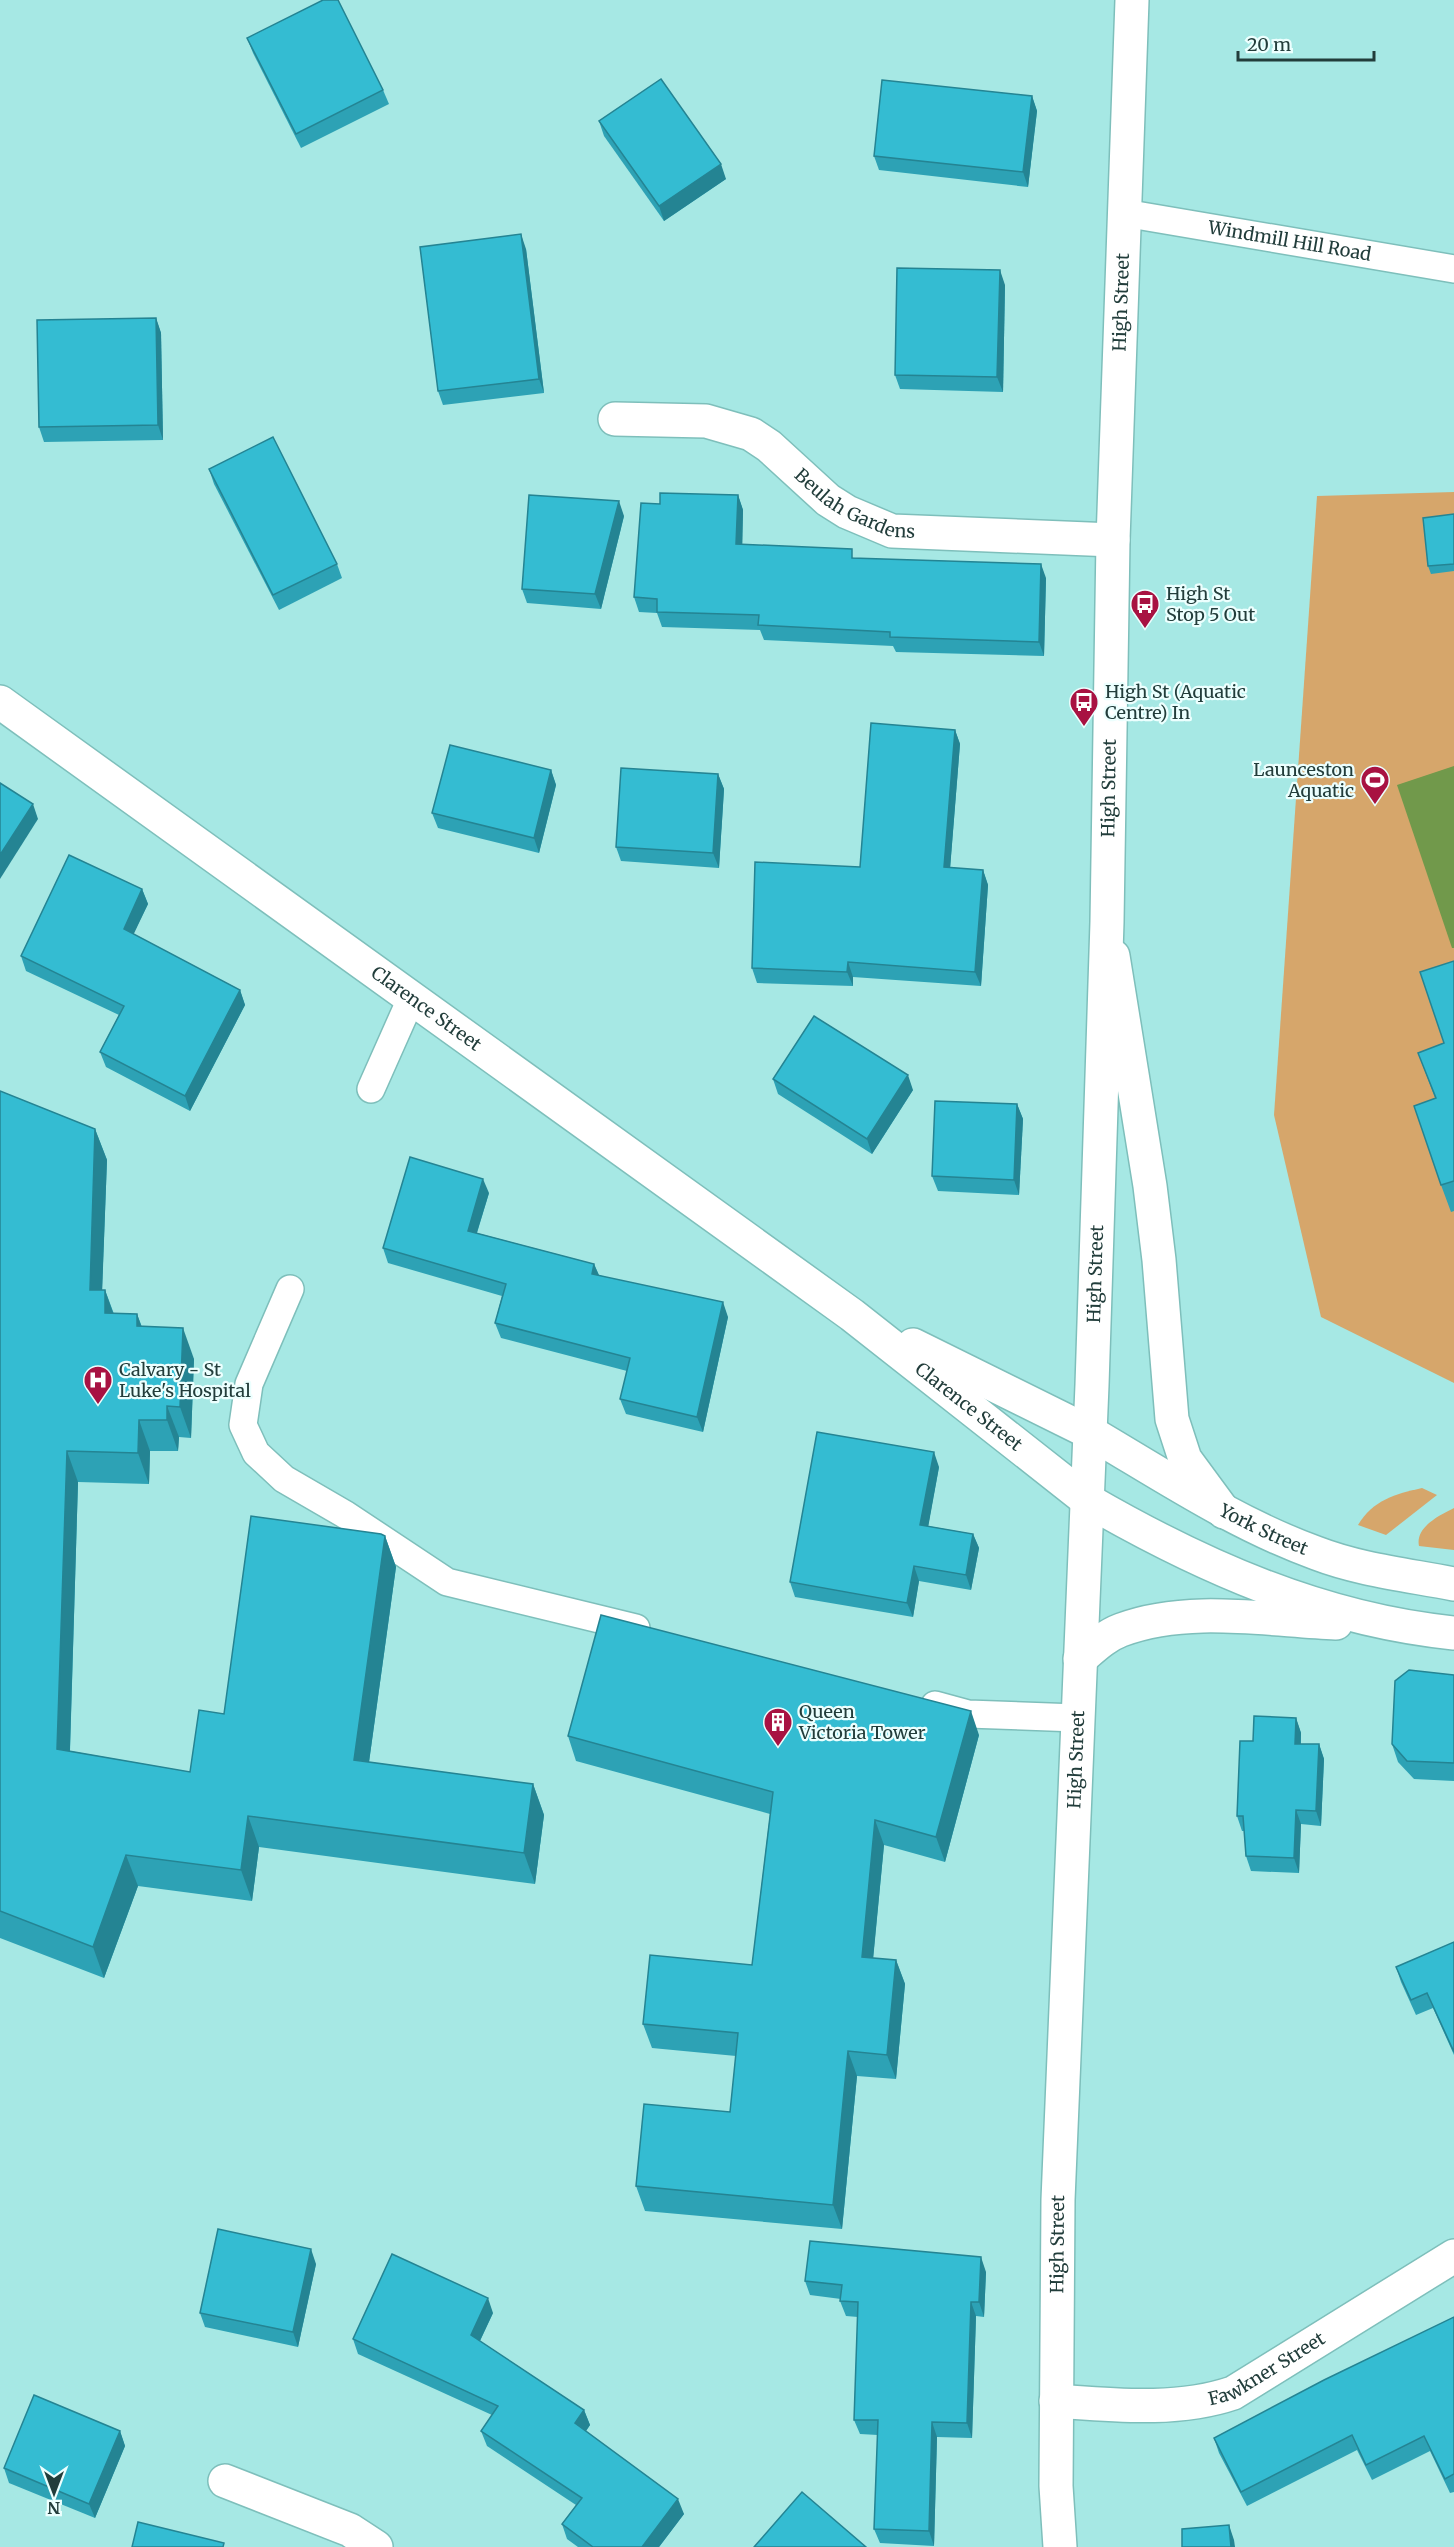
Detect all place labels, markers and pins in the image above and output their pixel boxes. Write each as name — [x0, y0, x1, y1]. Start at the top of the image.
place label: High St Stop 5 Out — [1166, 582, 1255, 626]
bus stop icon: High St Stop 5 Out — [1129, 588, 1161, 630]
place label: High St (Aquatic Centre) In — [1105, 680, 1246, 724]
bus stop icon: High St (Aquatic Centre) In — [1068, 686, 1100, 728]
place label: Launceston Aquatic — [1253, 758, 1354, 802]
sports icon: Launceston Aquatic — [1359, 764, 1391, 806]
place label: Calvary - St Luke's Hospital — [119, 1358, 251, 1402]
hospital icon: Calvary - St Luke's Hospital — [82, 1364, 114, 1406]
place label: Queen Victoria Tower — [798, 1700, 926, 1744]
building icon: Queen Victoria Tower — [762, 1706, 794, 1748]

